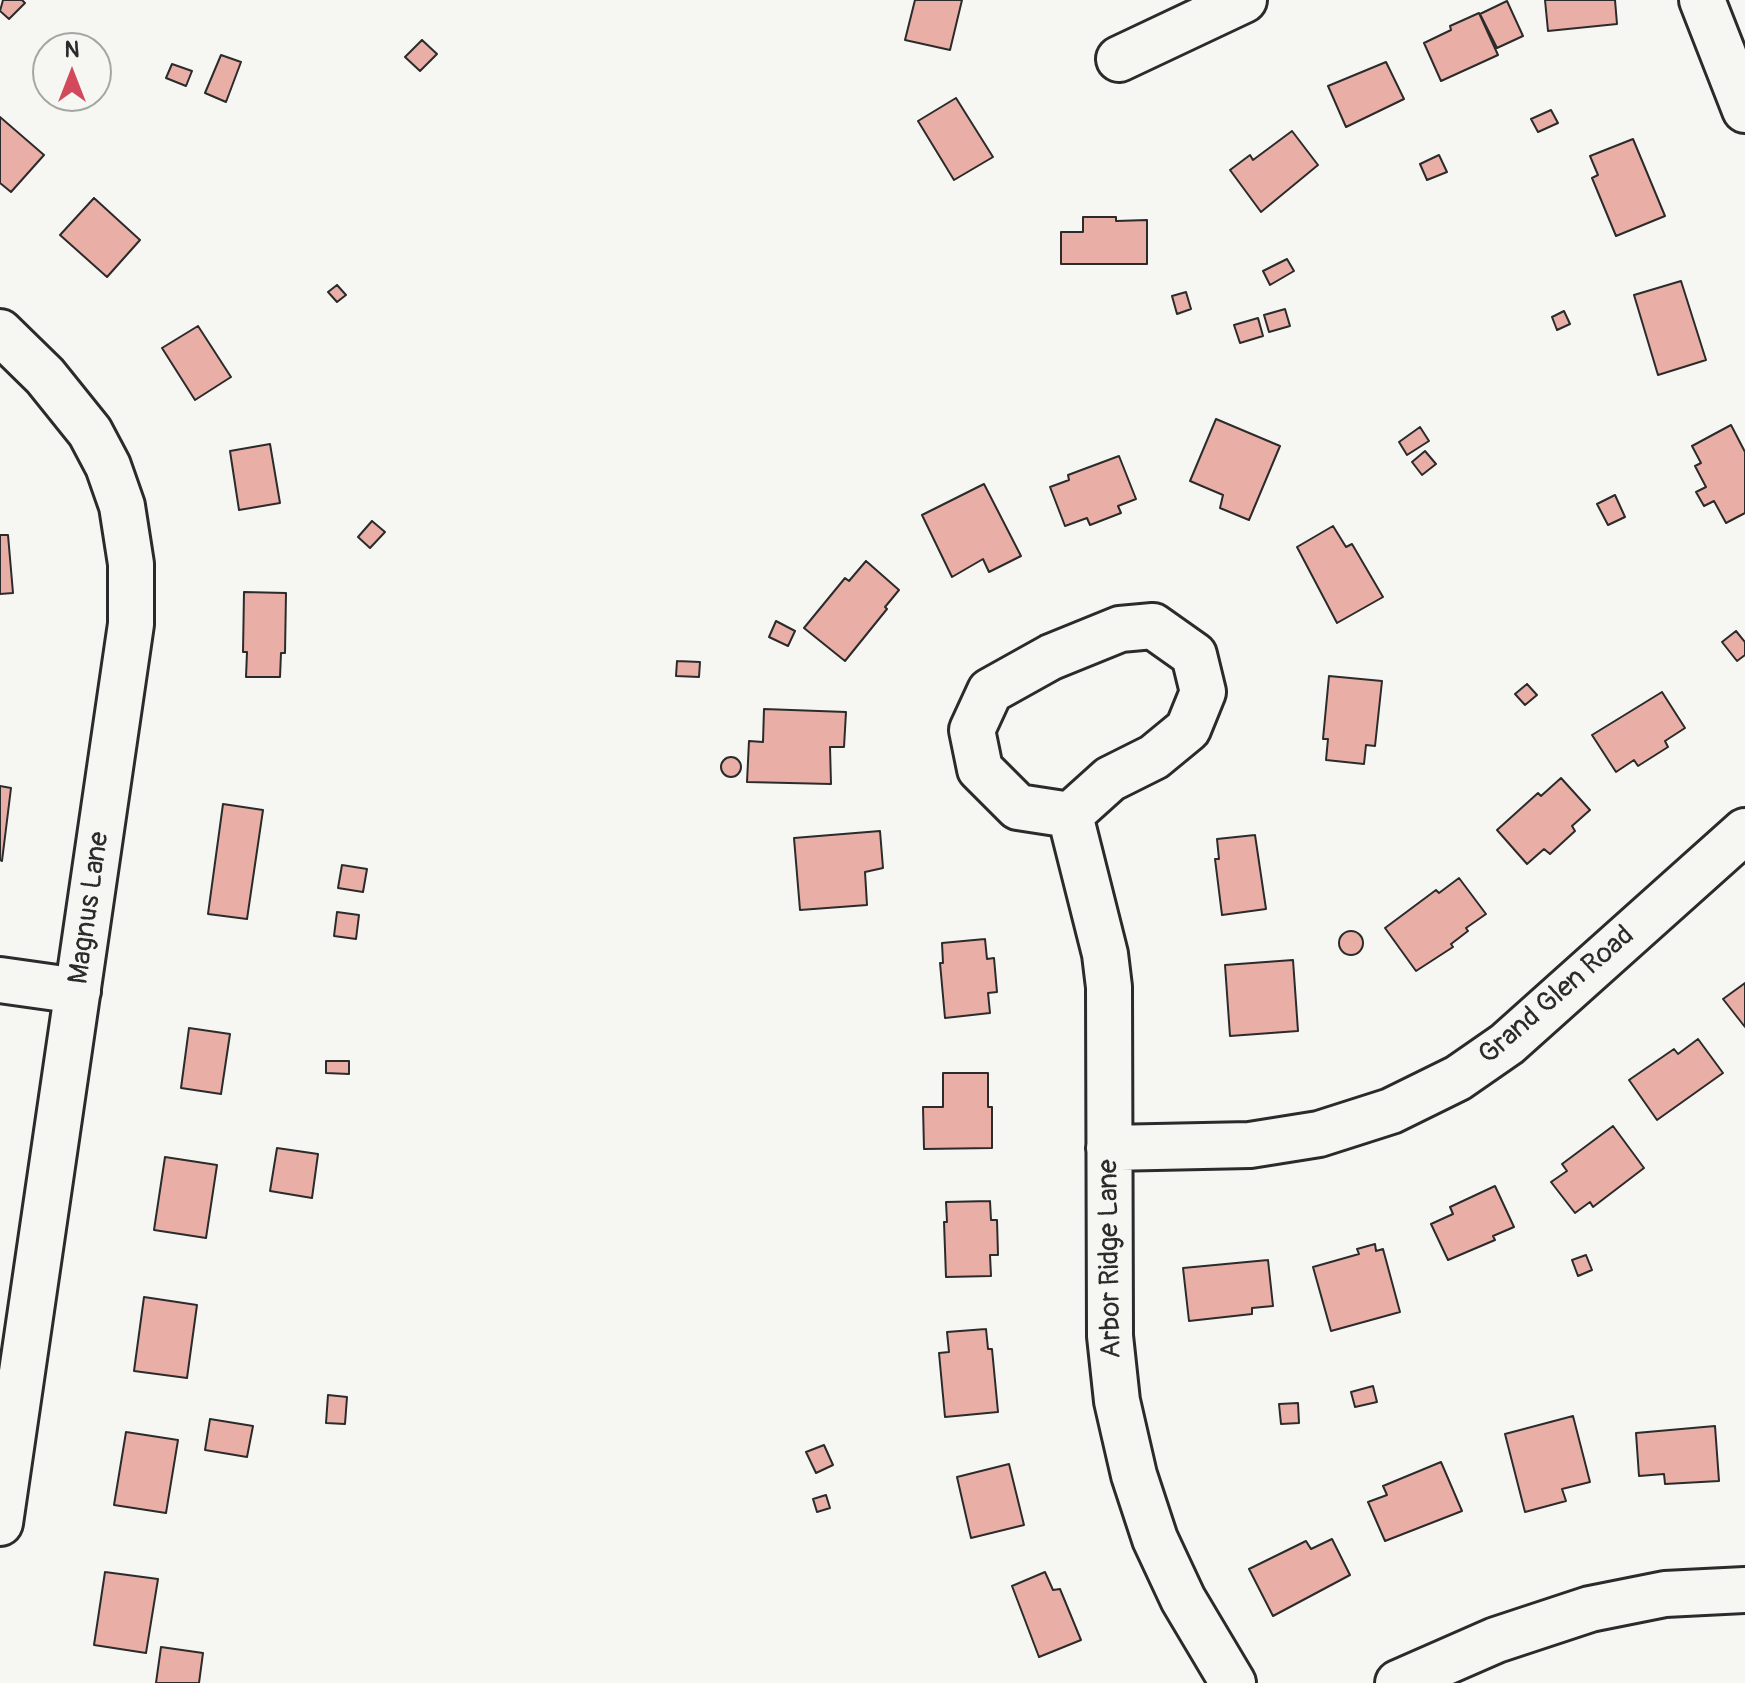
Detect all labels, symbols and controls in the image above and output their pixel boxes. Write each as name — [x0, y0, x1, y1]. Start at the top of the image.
north arrow — [32, 32, 112, 112]
text: N — [65, 36, 79, 64]
street label: Magnus Lane — [63, 830, 117, 986]
street label: Grand Glen Road — [1473, 920, 1641, 1072]
street label: Arbor Ridge Lane — [1092, 1159, 1130, 1359]

